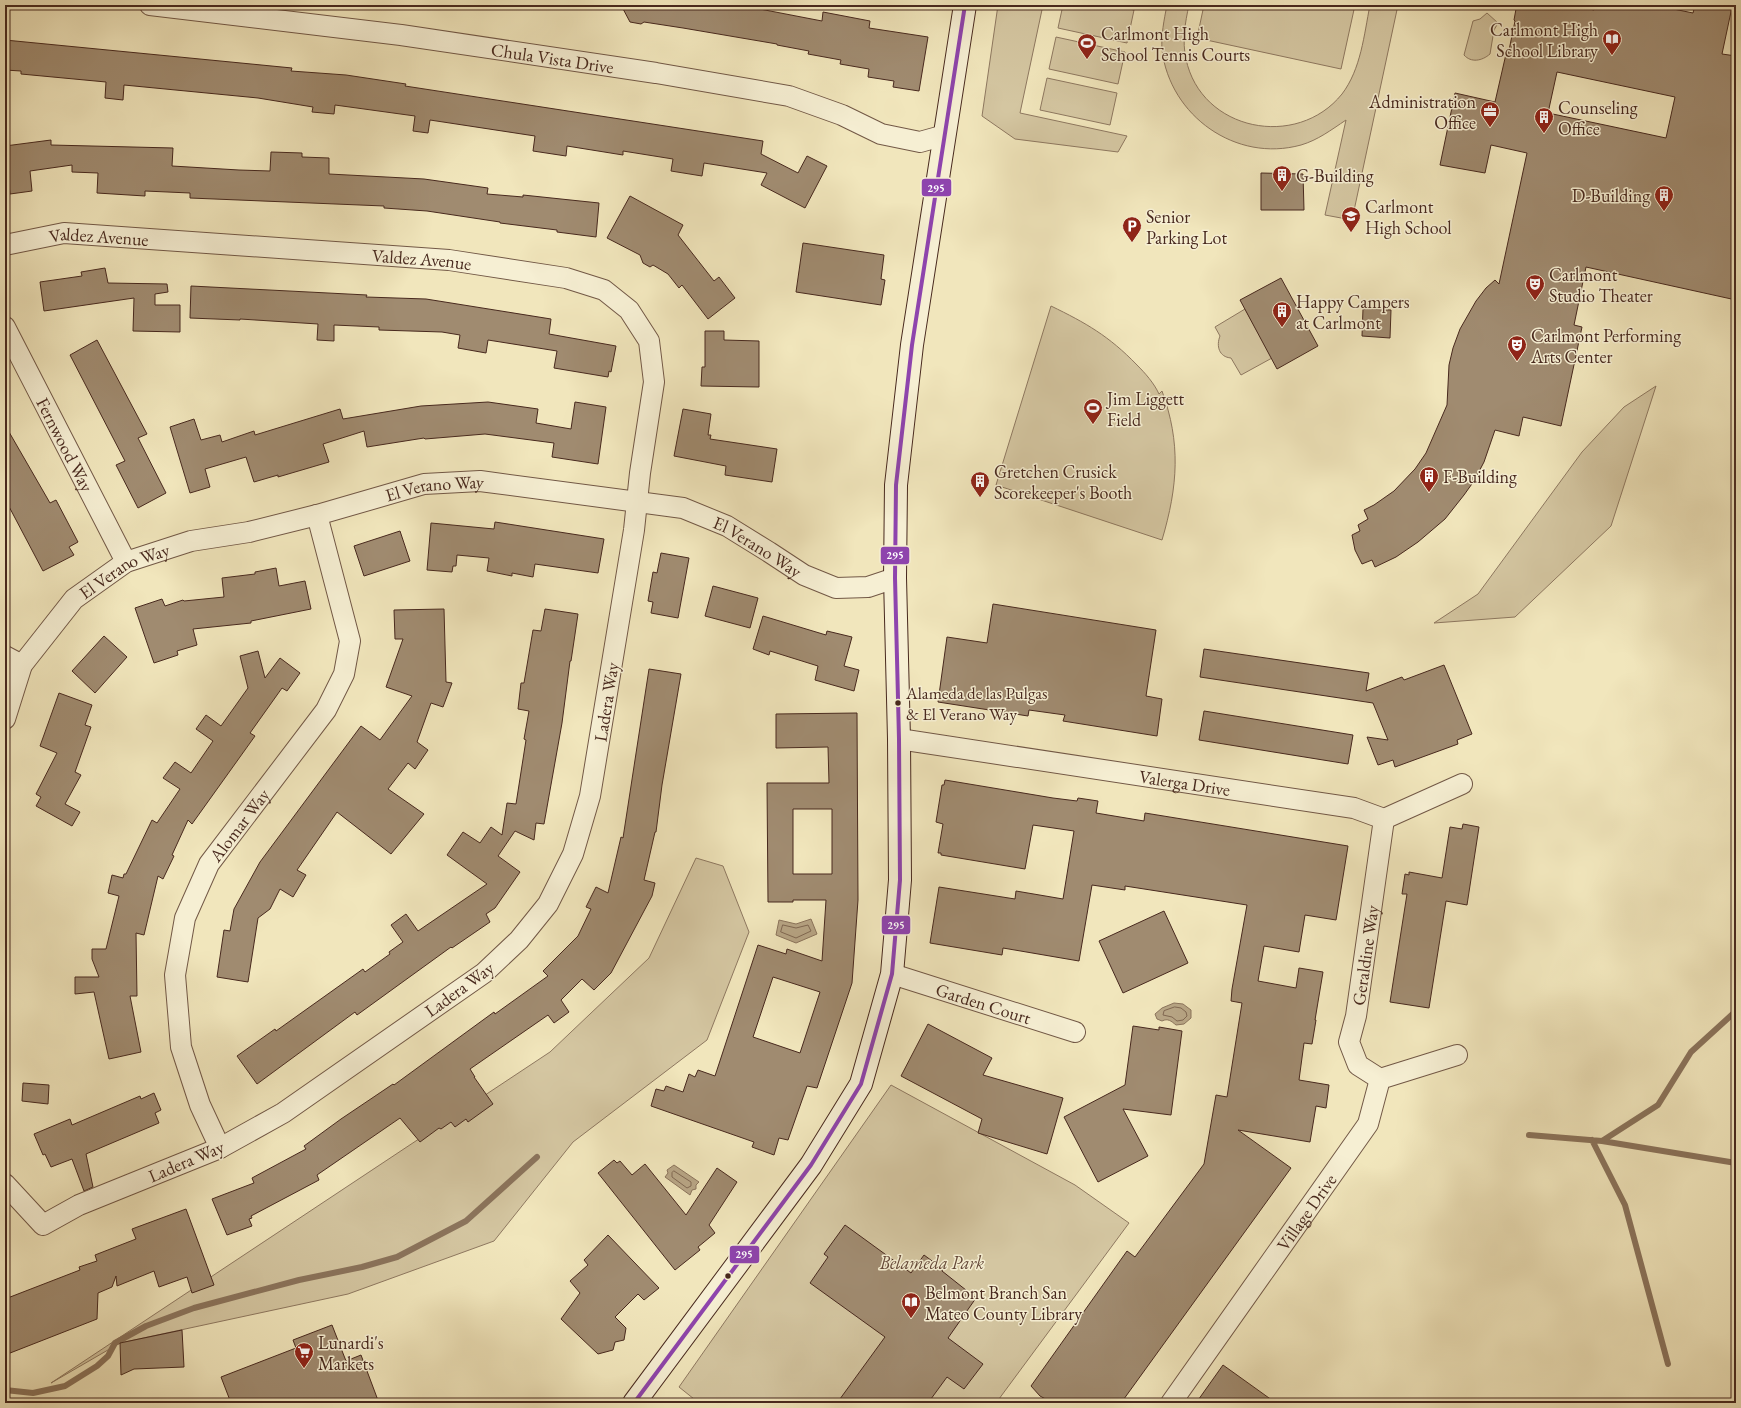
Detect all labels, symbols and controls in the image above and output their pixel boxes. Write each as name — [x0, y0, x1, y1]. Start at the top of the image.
place label: Carlmont High School Library — [1490, 18, 1598, 62]
place label: Carlmont High School Tennis Courts — [1101, 22, 1250, 66]
library icon: Carlmont High School Library — [1601, 28, 1623, 56]
sports icon: Carlmont High School Tennis Courts — [1076, 32, 1098, 60]
street label: Chula Vista Drive — [490, 37, 615, 78]
place label: Administration Office — [1368, 90, 1476, 134]
place label: Counseling Office — [1558, 96, 1638, 140]
office icon: Administration Office — [1479, 100, 1501, 128]
building icon: Counseling Office — [1533, 106, 1555, 134]
building icon: G-Building — [1271, 164, 1293, 192]
place label: G-Building — [1296, 164, 1374, 187]
line badge: 295 — [921, 178, 952, 197]
text: 295 — [927, 181, 945, 195]
place label: D-Building — [1572, 184, 1650, 207]
building icon: D-Building — [1653, 184, 1675, 212]
place label: Carlmont High School — [1365, 195, 1452, 239]
place label: Senior Parking Lot — [1146, 205, 1227, 249]
school or university icon: Carlmont High School — [1340, 205, 1362, 233]
parking icon: Senior Parking Lot — [1121, 215, 1143, 243]
street label: Valdez Avenue — [47, 221, 149, 250]
street label: Valdez Avenue — [371, 243, 473, 275]
place label: Carlmont Studio Theater — [1549, 263, 1653, 307]
theatre icon: Carlmont Studio Theater — [1524, 273, 1546, 301]
place label: Happy Campers at Carlmont — [1296, 290, 1410, 334]
building icon: Happy Campers at Carlmont — [1271, 300, 1293, 328]
place label: Carlmont Performing Arts Center — [1530, 324, 1681, 368]
theatre icon: Carlmont Performing Arts Center — [1506, 334, 1528, 362]
place label: Jim Liggett Field — [1105, 387, 1184, 431]
street label: Fernwood Way — [32, 393, 99, 495]
sports icon: Jim Liggett Field — [1082, 397, 1104, 425]
place label: Gretchen Crusick Scorekeeper's Booth — [994, 460, 1132, 504]
building icon: F-Building — [1418, 465, 1440, 493]
place label: F-Building — [1443, 465, 1517, 488]
street label: El Verano Way — [382, 469, 486, 506]
building icon: Gretchen Crusick Scorekeeper's Booth — [969, 470, 991, 498]
street label: El Verano Way — [710, 510, 807, 582]
street label: El Verano Way — [74, 537, 172, 604]
line badge: 295 — [880, 546, 910, 565]
text: 295 — [886, 548, 904, 562]
street label: Ladera Way — [588, 660, 624, 743]
place label: Alameda de las Pulgas & El Verano Way — [905, 682, 1048, 725]
marker: Alameda de las Pulgas & El Verano Way — [893, 698, 903, 708]
street label: Valerga Drive — [1138, 764, 1232, 801]
street label: Alomar Way — [203, 783, 274, 867]
street label: Geraldine Way — [1346, 904, 1383, 1007]
line badge: 295 — [881, 915, 911, 935]
text: 295 — [887, 918, 905, 932]
street label: Ladera Way — [420, 956, 498, 1022]
street label: Garden Court — [933, 977, 1034, 1029]
street label: Ladera Way — [145, 1135, 228, 1187]
street label: Village Drive — [1271, 1169, 1341, 1255]
line badge: 295 — [729, 1245, 760, 1264]
text: 295 — [735, 1247, 753, 1261]
park label: Belameda Park — [879, 1251, 984, 1274]
unlabelled marker — [723, 1271, 733, 1281]
place label: Belmont Branch San Mateo County Library — [925, 1281, 1082, 1325]
library icon: Belmont Branch San Mateo County Library — [900, 1291, 922, 1319]
place label: Lunardi's Markets — [318, 1331, 384, 1375]
supermarket icon: Lunardi's Markets — [293, 1341, 315, 1369]

